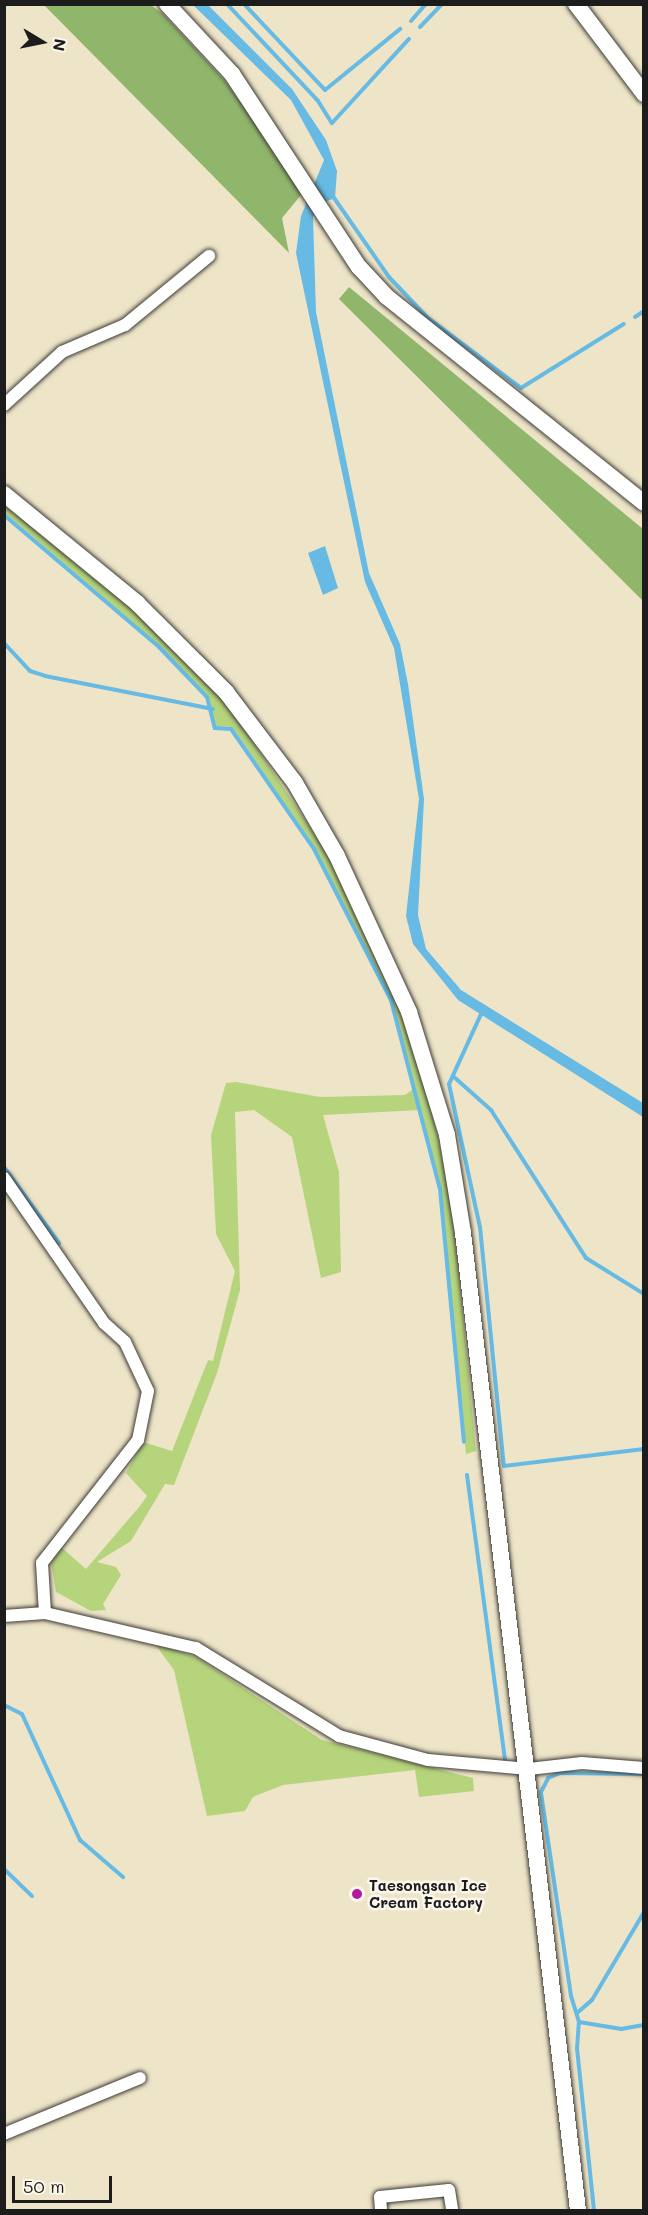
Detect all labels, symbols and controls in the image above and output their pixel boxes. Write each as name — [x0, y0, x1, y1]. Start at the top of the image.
north arrow — [12, 12, 72, 72]
text: N — [49, 37, 72, 53]
place label: Taesongsan Ice Cream Factory — [369, 1876, 487, 1911]
marker: Taesongsan Ice Cream Factory — [350, 1887, 364, 1901]
scale bar — [15, 2164, 116, 2202]
text: 50 m — [23, 2174, 65, 2198]

